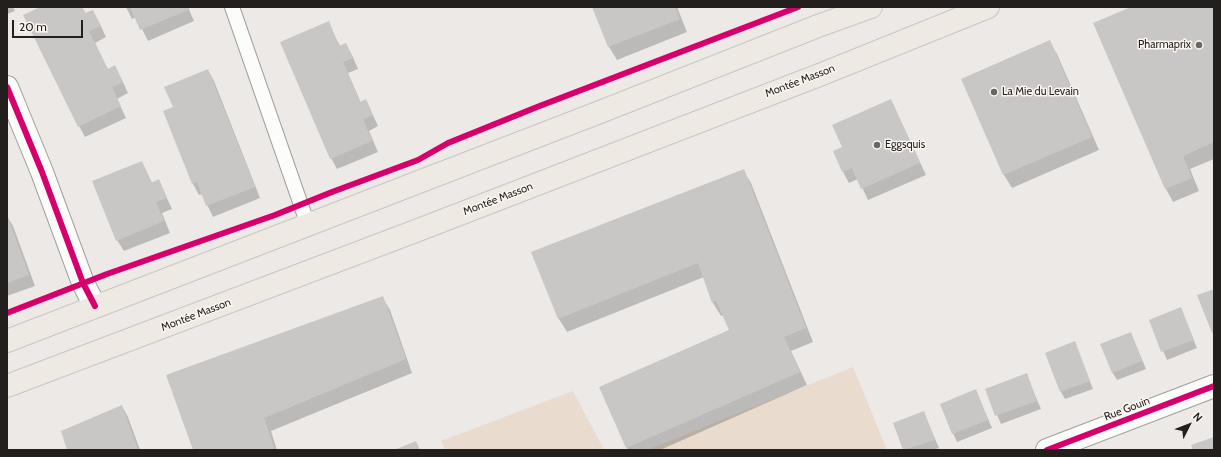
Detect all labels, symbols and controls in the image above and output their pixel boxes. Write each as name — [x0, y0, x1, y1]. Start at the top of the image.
scale bar — [14, 12, 85, 38]
text: 20 m — [19, 19, 47, 34]
place label: Pharmaprix — [1138, 38, 1191, 52]
marker: Pharmaprix — [1194, 40, 1204, 50]
street label: Montée Masson — [763, 62, 837, 100]
place label: La Mie du Levain — [1002, 85, 1079, 99]
marker: La Mie du Levain — [989, 87, 999, 97]
place label: Eggsquis — [885, 138, 925, 152]
marker: Eggsquis — [872, 140, 882, 150]
street label: Montée Masson — [461, 180, 535, 218]
street label: Montée Masson — [159, 296, 233, 334]
street label: Rue Gouin — [1102, 394, 1152, 424]
north arrow — [1169, 405, 1209, 445]
text: N — [1190, 409, 1206, 425]

